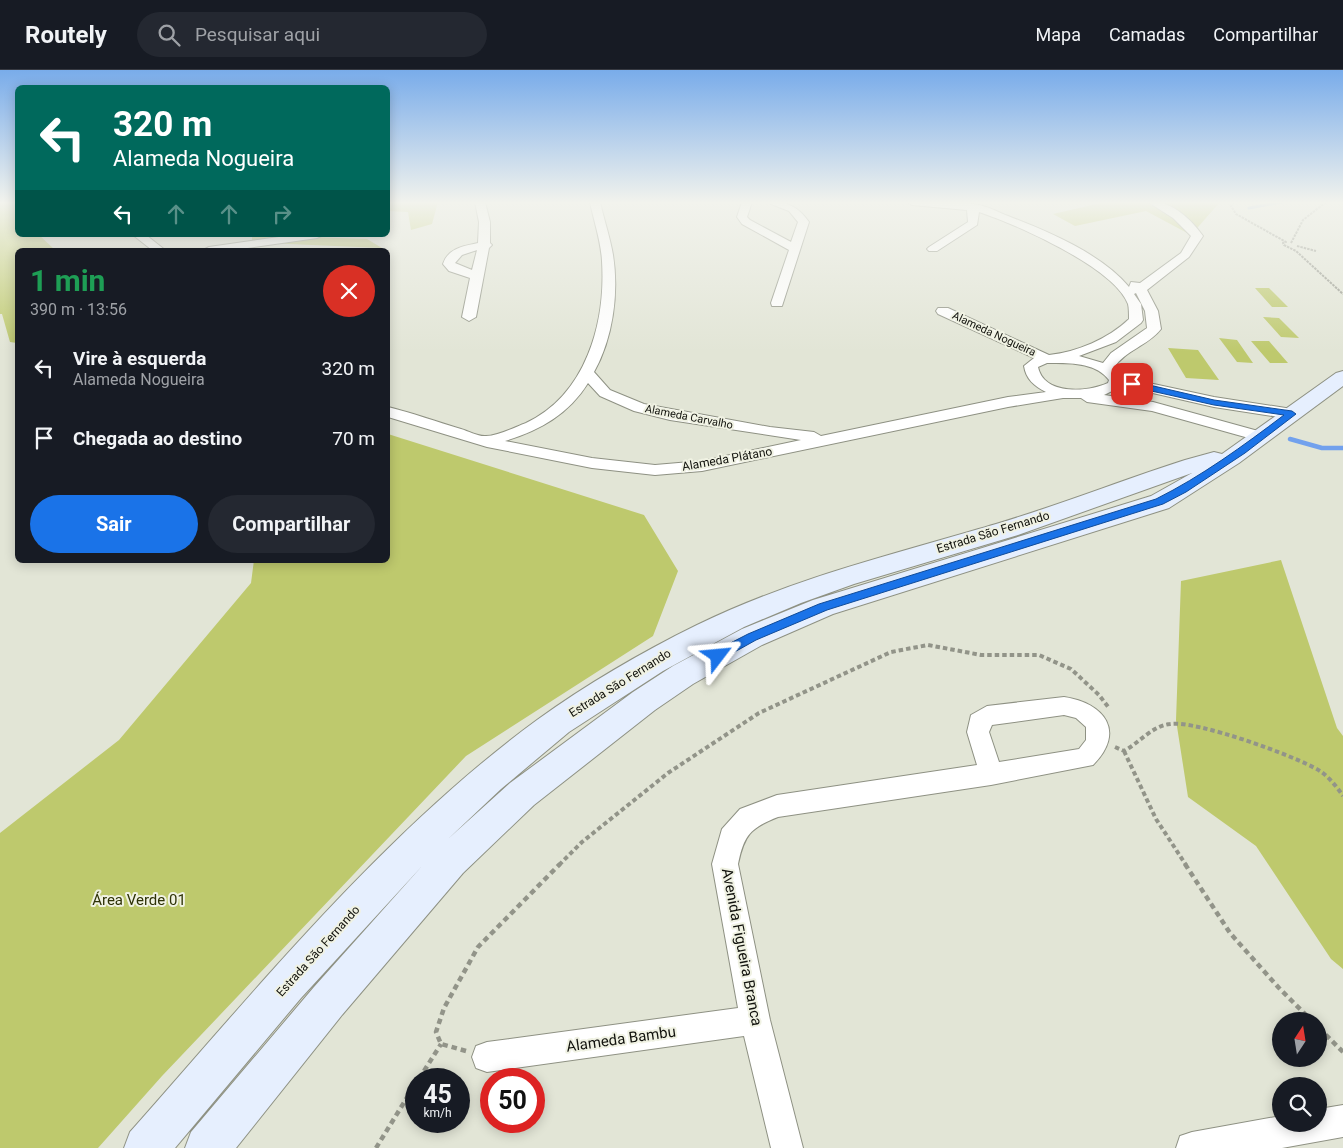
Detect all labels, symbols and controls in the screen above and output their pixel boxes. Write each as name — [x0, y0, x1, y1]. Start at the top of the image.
search box — [137, 12, 487, 57]
text: Routely — [25, 21, 107, 49]
icon: search — [155, 21, 183, 49]
text: Pesquisar aqui — [195, 23, 320, 46]
text: Mapa — [1036, 24, 1081, 45]
text: Camadas — [1109, 24, 1185, 45]
text: Compartilhar — [1213, 24, 1318, 45]
text: 320 m — [113, 104, 212, 145]
icon: left — [30, 105, 95, 170]
text: Alameda Nogueira — [113, 146, 294, 171]
icon: left — [109, 200, 137, 228]
icon: ahead — [162, 200, 190, 228]
icon: ahead — [215, 200, 243, 228]
icon: right — [268, 200, 296, 228]
text: 1 min — [30, 263, 105, 298]
button: close — [323, 265, 375, 317]
text: 390 m · 13:56 — [30, 300, 127, 319]
street label: Alameda Nogueira — [950, 309, 1038, 359]
text: Vire à esquerda — [73, 347, 206, 370]
icon: left — [30, 354, 58, 382]
text: 320 m — [322, 357, 375, 380]
pin — [1111, 363, 1153, 405]
text: Alameda Nogueira — [73, 370, 205, 389]
icon: arrive — [1118, 370, 1146, 398]
street label: Alameda Carvalho — [644, 402, 734, 432]
icon: arrive — [30, 424, 58, 452]
text: Chegada ao destino — [73, 427, 242, 450]
text: 70 m — [332, 427, 375, 450]
street label: Alameda Plátano — [681, 444, 773, 474]
button: Sair — [30, 495, 198, 553]
button: Compartilhar — [208, 495, 375, 553]
street label: Estrada São Fernando — [935, 508, 1051, 556]
position arrow — [691, 629, 743, 681]
street label: Estrada São Fernando — [567, 646, 674, 720]
street label: Avenida Figueira Branca — [718, 867, 766, 1027]
park label: Área Verde 01 — [92, 891, 186, 909]
street label: Estrada São Fernando — [274, 903, 363, 999]
north arrow — [1272, 1012, 1328, 1068]
map controls — [1272, 1012, 1327, 1132]
street label: Alameda Bambu — [565, 1022, 677, 1056]
speed limit sign: 50 — [480, 1068, 545, 1133]
button: search — [1272, 1077, 1327, 1132]
text: 45 — [423, 1080, 452, 1109]
text: km/h — [423, 1106, 452, 1120]

